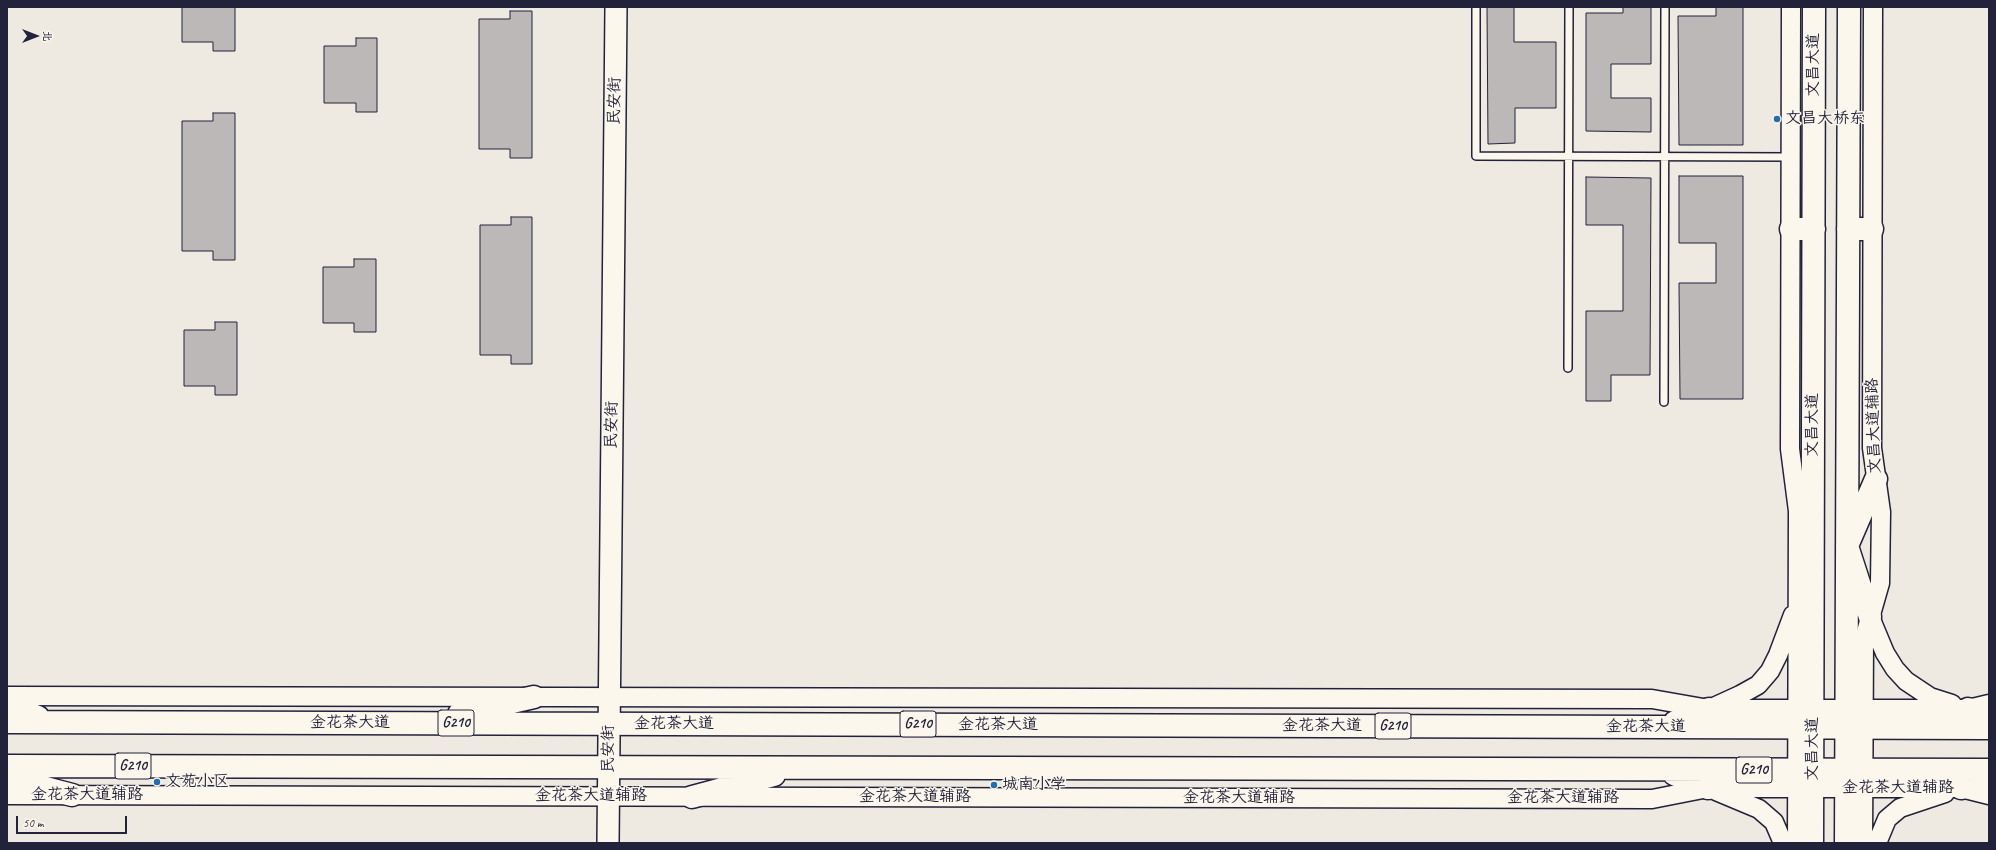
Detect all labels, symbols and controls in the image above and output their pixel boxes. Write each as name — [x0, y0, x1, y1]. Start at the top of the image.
north arrow — [16, 16, 56, 56]
text: 北 — [41, 31, 55, 42]
street label: 文昌大道 — [1804, 33, 1824, 97]
street label: 民安街 — [605, 77, 625, 125]
place label: 文昌大桥东 — [1785, 109, 1865, 129]
marker: 文昌大桥东 — [1772, 114, 1782, 124]
street label: 文昌大道辅路 — [1863, 378, 1885, 474]
street label: 文昌大道 — [1803, 393, 1823, 457]
street label: 民安街 — [602, 401, 622, 449]
road number: G210 — [438, 710, 474, 736]
road number: G210 — [900, 711, 936, 737]
street label: 金花茶大道 — [310, 713, 390, 733]
road number: G210 — [1375, 713, 1411, 739]
street label: 金花茶大道 — [634, 714, 714, 734]
street label: 金花茶大道 — [958, 715, 1038, 735]
street label: 金花茶大道 — [1282, 716, 1362, 736]
street label: 金花茶大道 — [1606, 717, 1686, 737]
street label: 文昌大道 — [1803, 717, 1823, 781]
street label: 民安街 — [599, 725, 619, 773]
road number: G210 — [115, 753, 151, 779]
road number: G210 — [1736, 757, 1772, 783]
place label: 文苑小区 — [165, 772, 229, 792]
place label: 城南小学 — [1002, 775, 1066, 795]
marker: 文苑小区 — [152, 777, 162, 787]
street label: 金花茶大道辅路 — [1842, 778, 1954, 798]
marker: 城南小学 — [989, 780, 999, 790]
street label: 金花茶大道辅路 — [31, 785, 143, 805]
street label: 金花茶大道辅路 — [535, 786, 647, 806]
street label: 金花茶大道辅路 — [859, 787, 971, 807]
street label: 金花茶大道辅路 — [1183, 788, 1295, 808]
street label: 金花茶大道辅路 — [1507, 788, 1619, 808]
scale bar — [18, 808, 129, 834]
text: 50 m — [23, 815, 43, 831]

